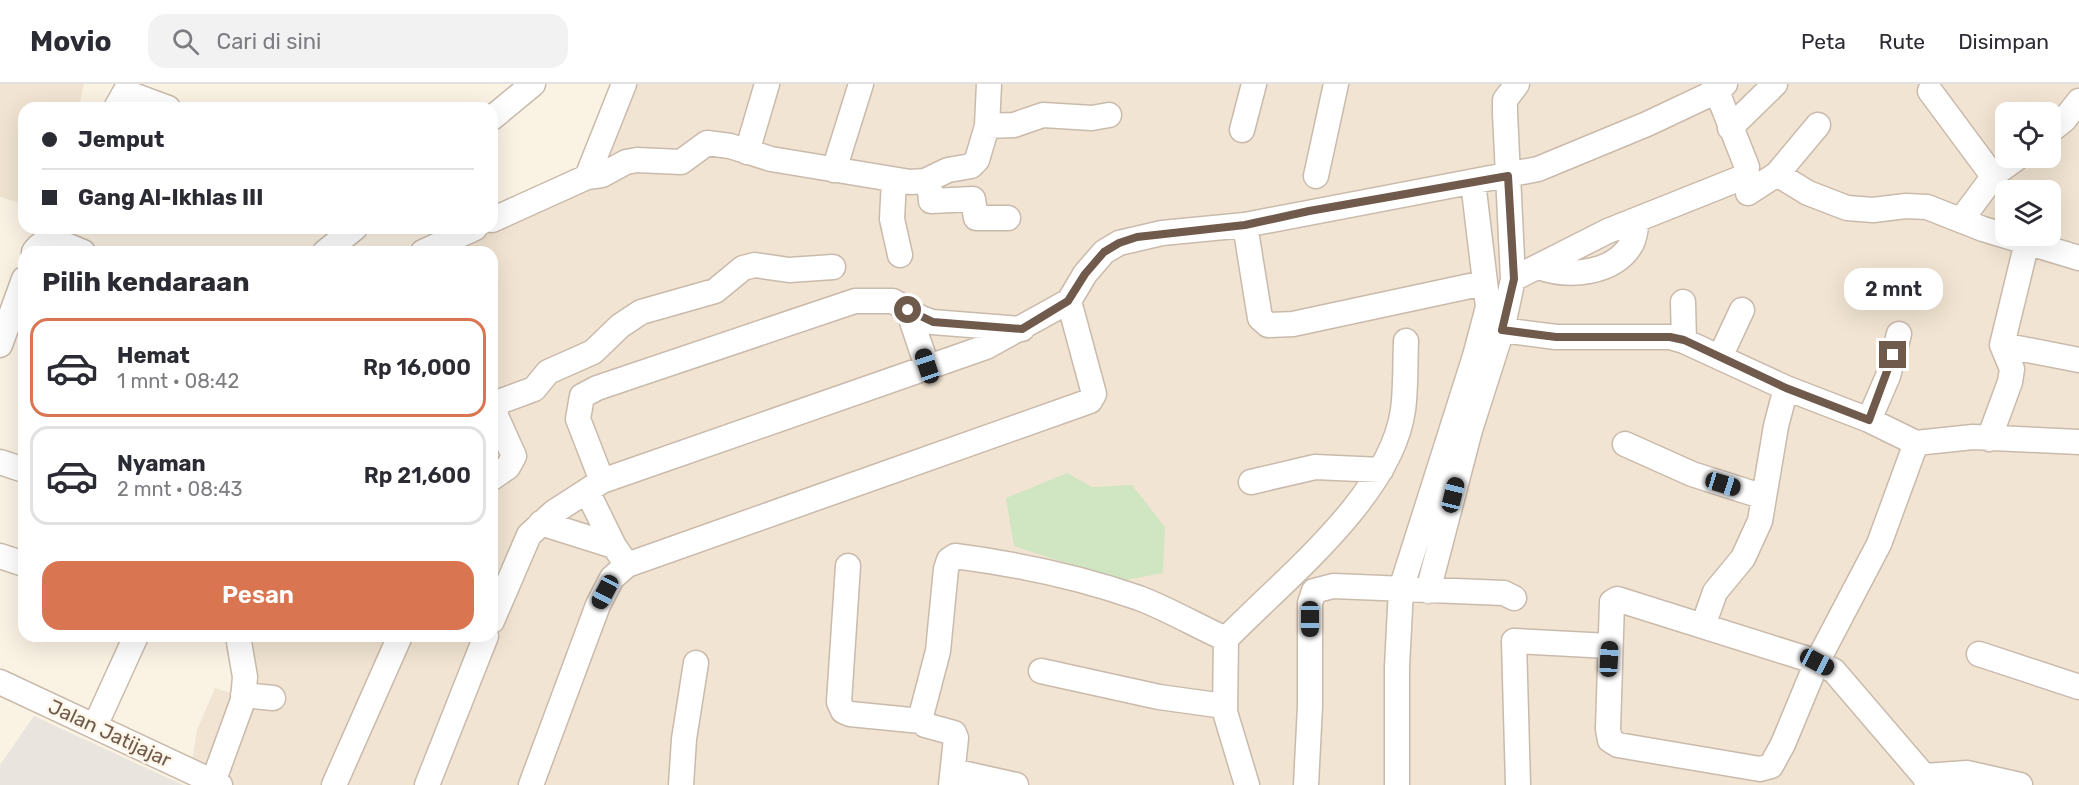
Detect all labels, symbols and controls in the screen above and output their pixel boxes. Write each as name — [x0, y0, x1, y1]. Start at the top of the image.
search box — [148, 14, 568, 68]
text: Movio — [30, 25, 112, 58]
icon: search — [169, 25, 202, 58]
text: Cari di sini — [217, 28, 321, 55]
text: Peta — [1801, 29, 1846, 54]
text: Rute — [1879, 29, 1925, 54]
text: Disimpan — [1958, 29, 2049, 54]
map controls — [1995, 102, 2061, 246]
button: locate — [1995, 102, 2061, 168]
text: Jemput — [78, 126, 164, 153]
button: layers — [1995, 180, 2061, 246]
text: Gang Al-Ikhlas III — [78, 184, 263, 211]
text: Pilih kendaraan — [42, 266, 250, 298]
callout: 2 mnt — [1844, 268, 1942, 310]
text: 2 mnt — [1865, 277, 1922, 301]
route start — [894, 296, 921, 323]
icon: car — [45, 341, 99, 395]
route end — [1879, 341, 1906, 368]
text: Hemat — [117, 342, 190, 369]
car — [913, 346, 941, 386]
text: Rp 16,000 — [363, 354, 471, 381]
text: 1 mnt · 08:42 — [117, 369, 239, 393]
icon: car — [45, 449, 99, 503]
text: Nyaman — [117, 450, 206, 477]
text: Rp 21,600 — [364, 462, 471, 489]
car — [1703, 470, 1743, 498]
car — [1440, 475, 1466, 515]
text: 2 mnt · 08:43 — [117, 477, 243, 501]
button: Pesan — [42, 561, 474, 630]
car — [589, 572, 621, 612]
car — [1301, 601, 1319, 637]
car — [1599, 641, 1619, 677]
car — [1797, 646, 1837, 678]
street label: Jalan Jatijajar — [45, 694, 176, 772]

